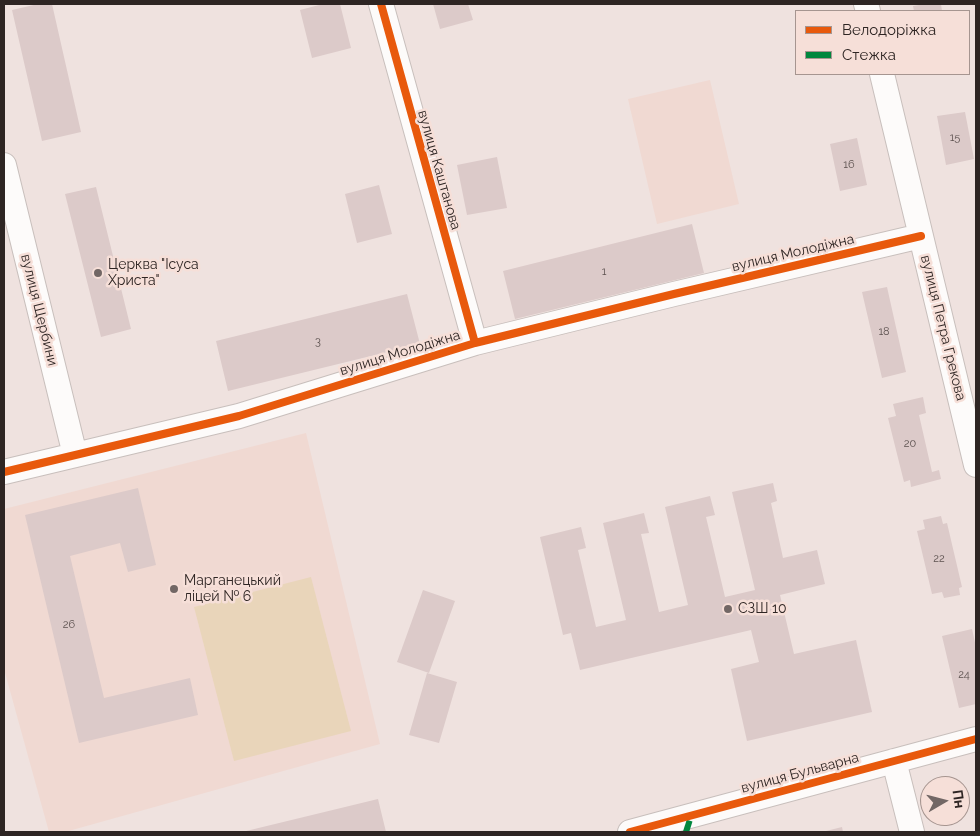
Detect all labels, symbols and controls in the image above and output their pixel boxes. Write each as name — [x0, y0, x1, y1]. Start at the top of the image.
legend — [795, 10, 970, 75]
text: Велодоріжка — [842, 21, 936, 39]
text: Стежка — [842, 46, 896, 64]
street label: вулиця Каштанова — [414, 108, 464, 232]
house number: 15 — [950, 131, 960, 145]
house number: 16 — [843, 158, 855, 172]
street label: вулиця Молодіжна — [730, 231, 856, 275]
street label: вулиця Щербини — [17, 253, 61, 367]
street label: вулиця Петра Грекова — [917, 253, 969, 403]
place label: Церква "Ісуса Христа" — [108, 257, 199, 290]
house number: 1 — [602, 265, 606, 279]
marker: Церква "Ісуса Христа" — [92, 267, 104, 279]
house number: 18 — [878, 325, 890, 339]
street label: вулиця Молодіжна — [338, 327, 462, 379]
house number: 3 — [315, 335, 321, 349]
house number: 20 — [904, 437, 916, 451]
house number: 22 — [933, 552, 945, 566]
place label: Марганецький ліцей № 6 — [184, 573, 281, 606]
marker: Марганецький ліцей № 6 — [168, 583, 180, 595]
place label: СЗШ 10 — [738, 601, 787, 617]
marker: СЗШ 10 — [722, 603, 734, 615]
house number: 26 — [63, 618, 75, 632]
house number: 24 — [958, 668, 970, 682]
street label: вулиця Бульварна — [739, 749, 861, 797]
north arrow — [920, 776, 970, 826]
text: Пн — [950, 789, 968, 809]

